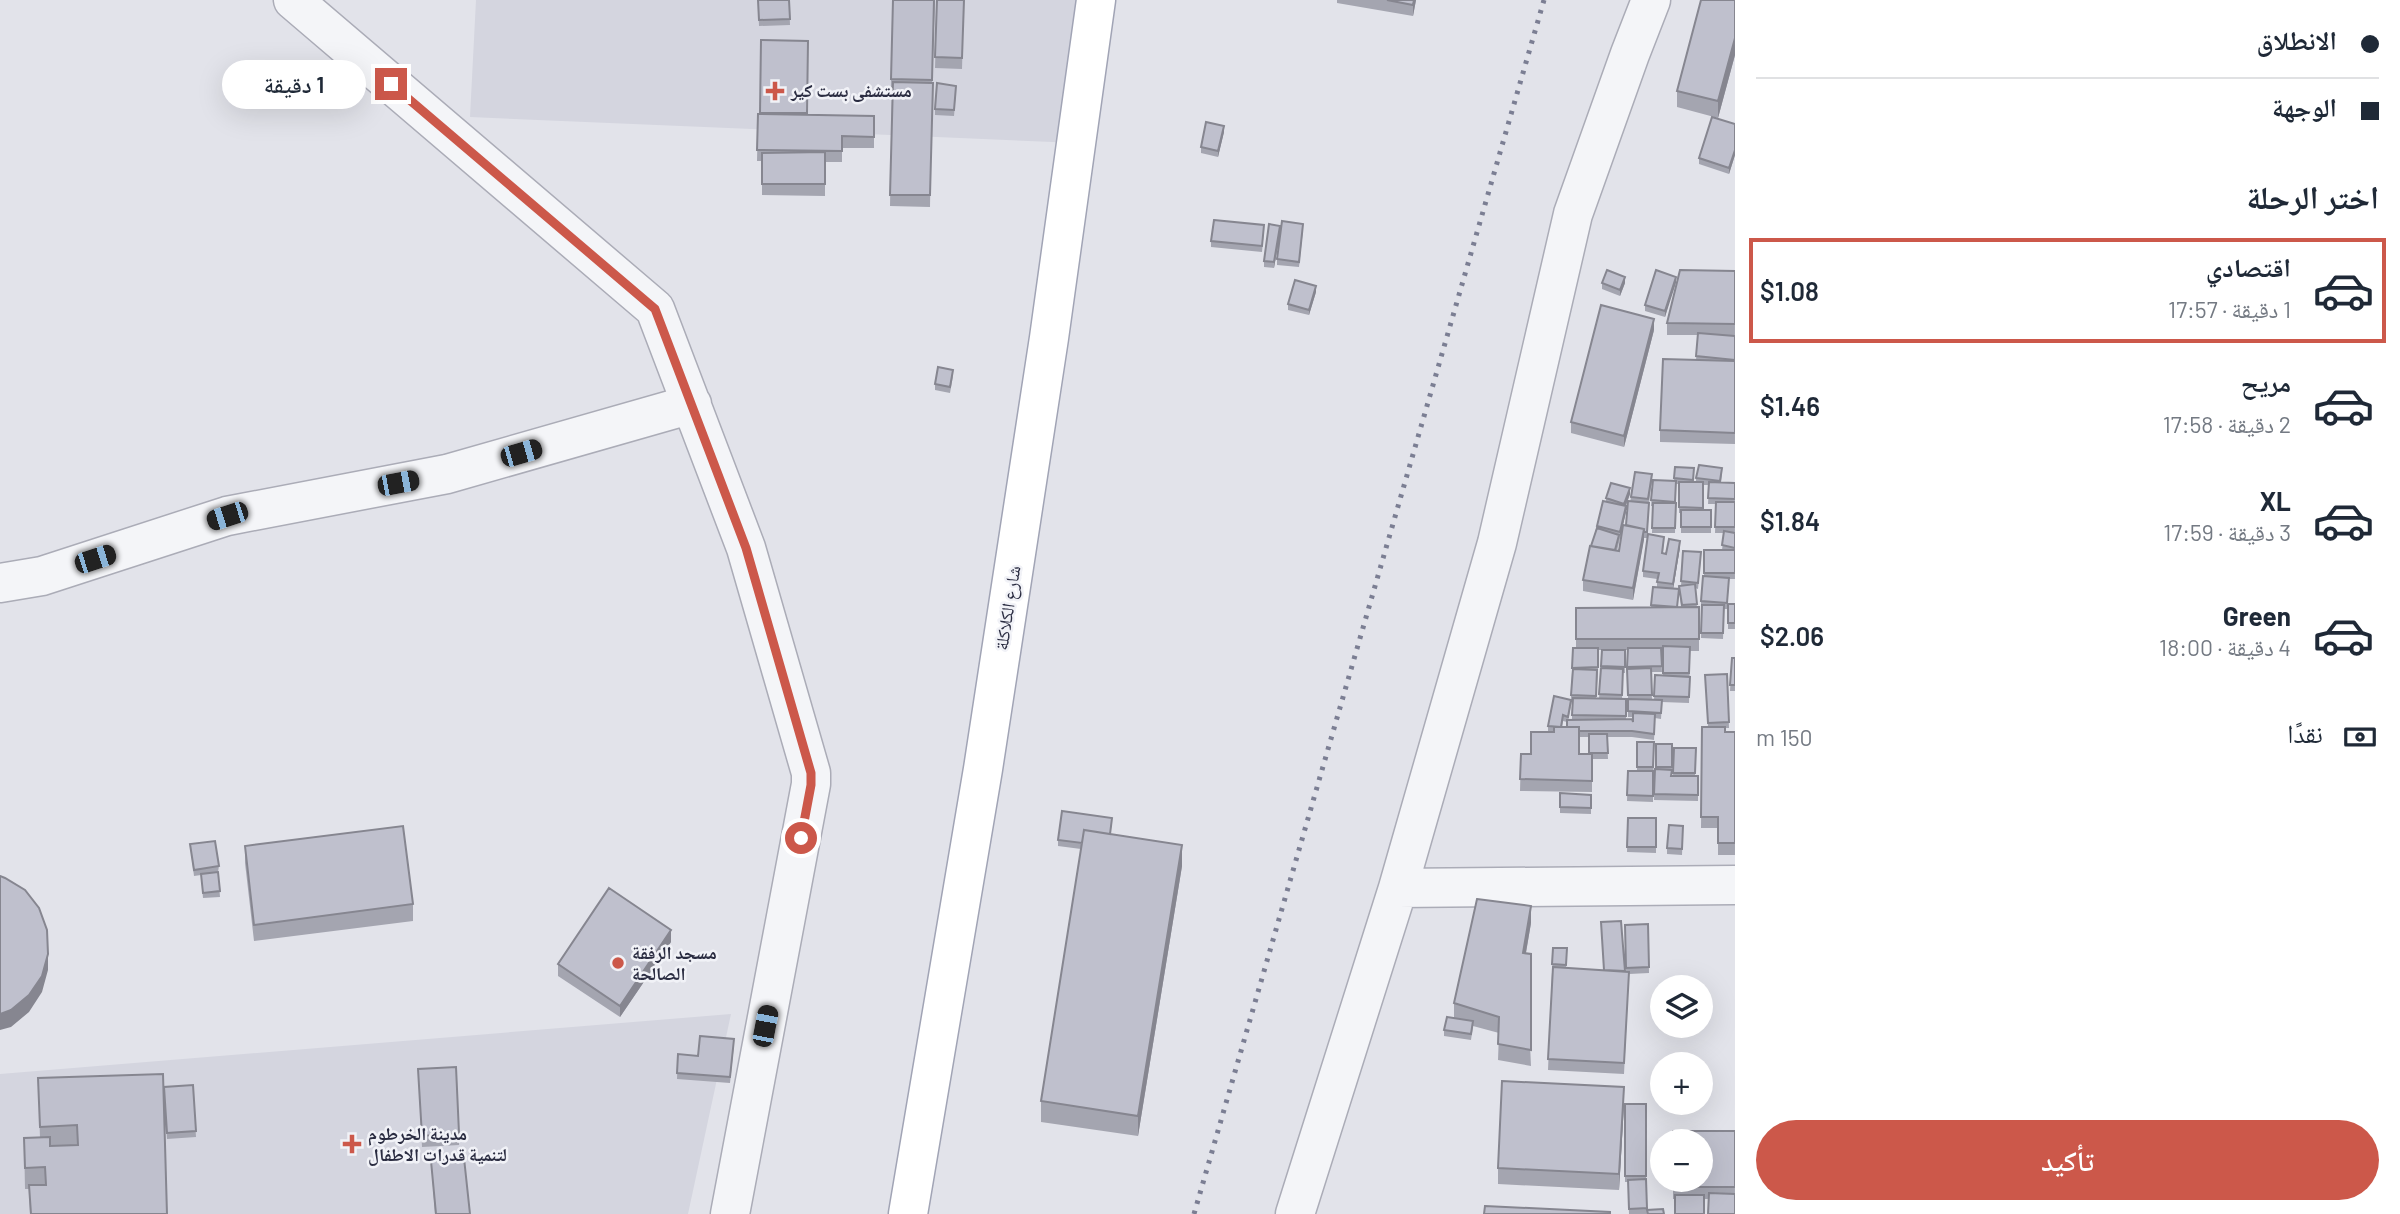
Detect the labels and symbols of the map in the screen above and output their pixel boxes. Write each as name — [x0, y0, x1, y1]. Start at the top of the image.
callout: 1 دقيقة — [223, 60, 366, 108]
route end — [375, 68, 407, 100]
place label: مستشفى بست كير — [790, 79, 912, 102]
marker: مستشفى بست كير — [765, 81, 785, 101]
car — [498, 437, 545, 469]
car — [376, 469, 421, 497]
car — [204, 500, 251, 532]
car — [72, 543, 119, 575]
street label: شارع الكلاكلة — [989, 564, 1026, 652]
route start — [785, 822, 817, 854]
place label: مسجد الرفقة الصالحة — [632, 941, 717, 984]
marker: مسجد الرفقة الصالحة — [610, 955, 626, 971]
car — [751, 1003, 780, 1049]
place label: مدينة الخرطوم لتنمية قدرات الاطفال — [368, 1122, 507, 1166]
marker: مدينة الخرطوم لتنمية قدرات الاطفال — [342, 1134, 362, 1154]

